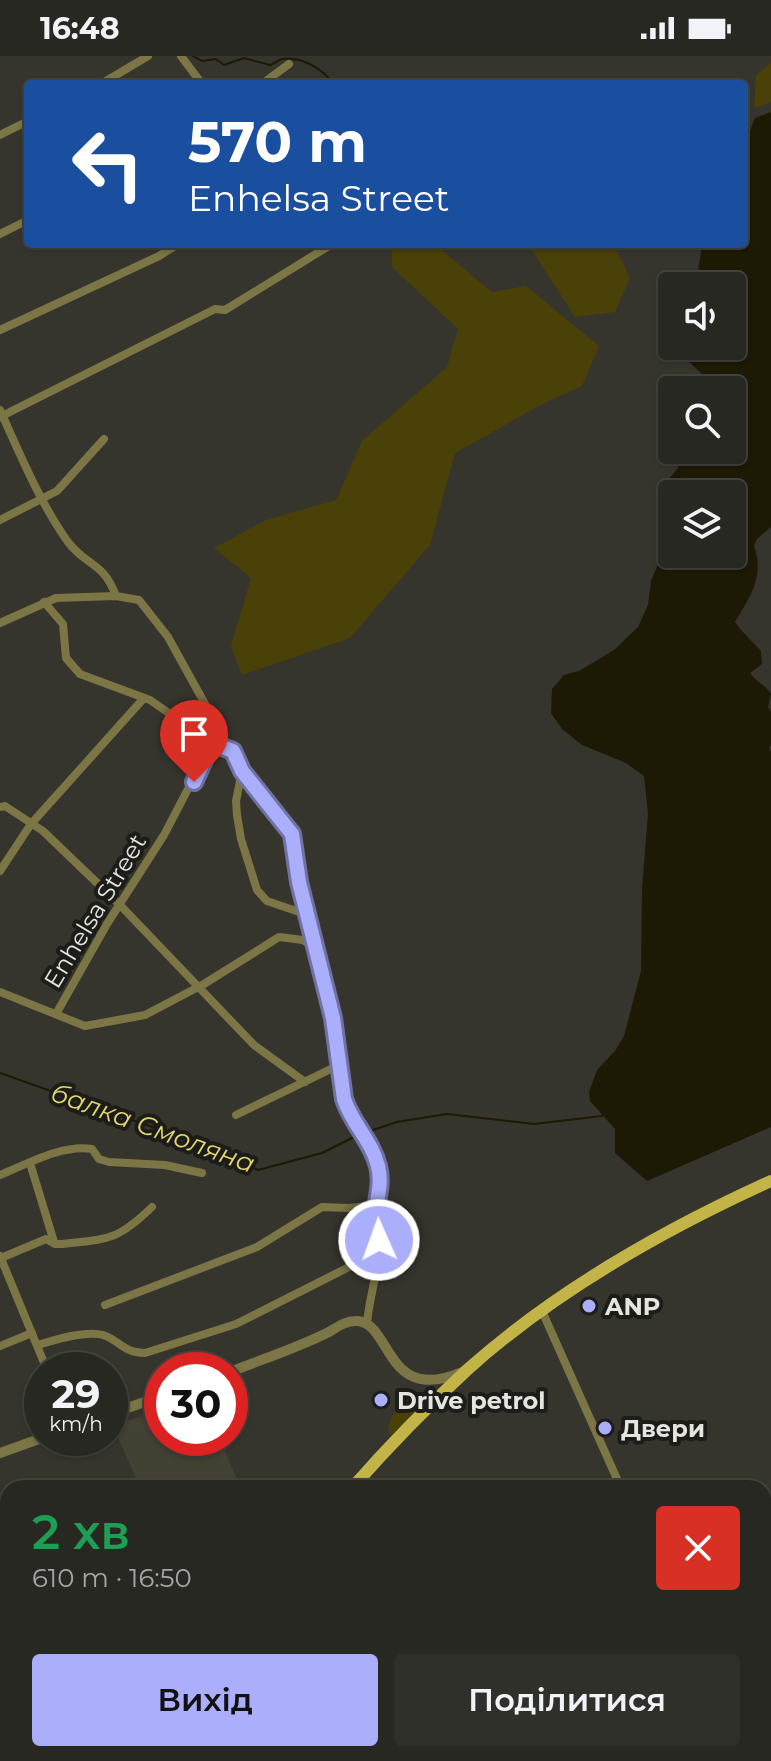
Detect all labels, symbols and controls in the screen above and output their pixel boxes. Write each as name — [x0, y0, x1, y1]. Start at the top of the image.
text: 16:48 — [40, 10, 120, 47]
text: 570 m — [188, 108, 367, 176]
icon: left — [56, 112, 160, 216]
text: Enhelsa Street — [188, 176, 449, 220]
map controls — [658, 272, 746, 568]
button: sound — [658, 272, 746, 360]
button: search — [658, 376, 746, 464]
button: layers — [658, 480, 746, 568]
pin — [160, 700, 228, 782]
icon: arrive — [172, 712, 216, 756]
street label: Enhelsa Street — [38, 829, 152, 993]
water label: балка Смоляна — [47, 1076, 259, 1180]
position arrow — [337, 1198, 421, 1282]
place label: ANP — [604, 1292, 660, 1321]
marker: ANP — [580, 1297, 598, 1315]
speed limit sign: 30 — [144, 1352, 248, 1456]
text: 29 — [51, 1369, 101, 1418]
place label: Drive petrol — [397, 1386, 545, 1415]
marker: Drive petrol — [372, 1391, 390, 1409]
text: km/h — [49, 1412, 103, 1436]
place label: Двери — [621, 1414, 705, 1443]
marker: Двери — [596, 1419, 614, 1437]
text: 2 хв — [32, 1503, 130, 1561]
button: close — [656, 1506, 740, 1590]
text: 610 m · 16:50 — [32, 1562, 192, 1594]
button: Вихід — [32, 1654, 378, 1746]
button: Поділитися — [394, 1654, 740, 1746]

